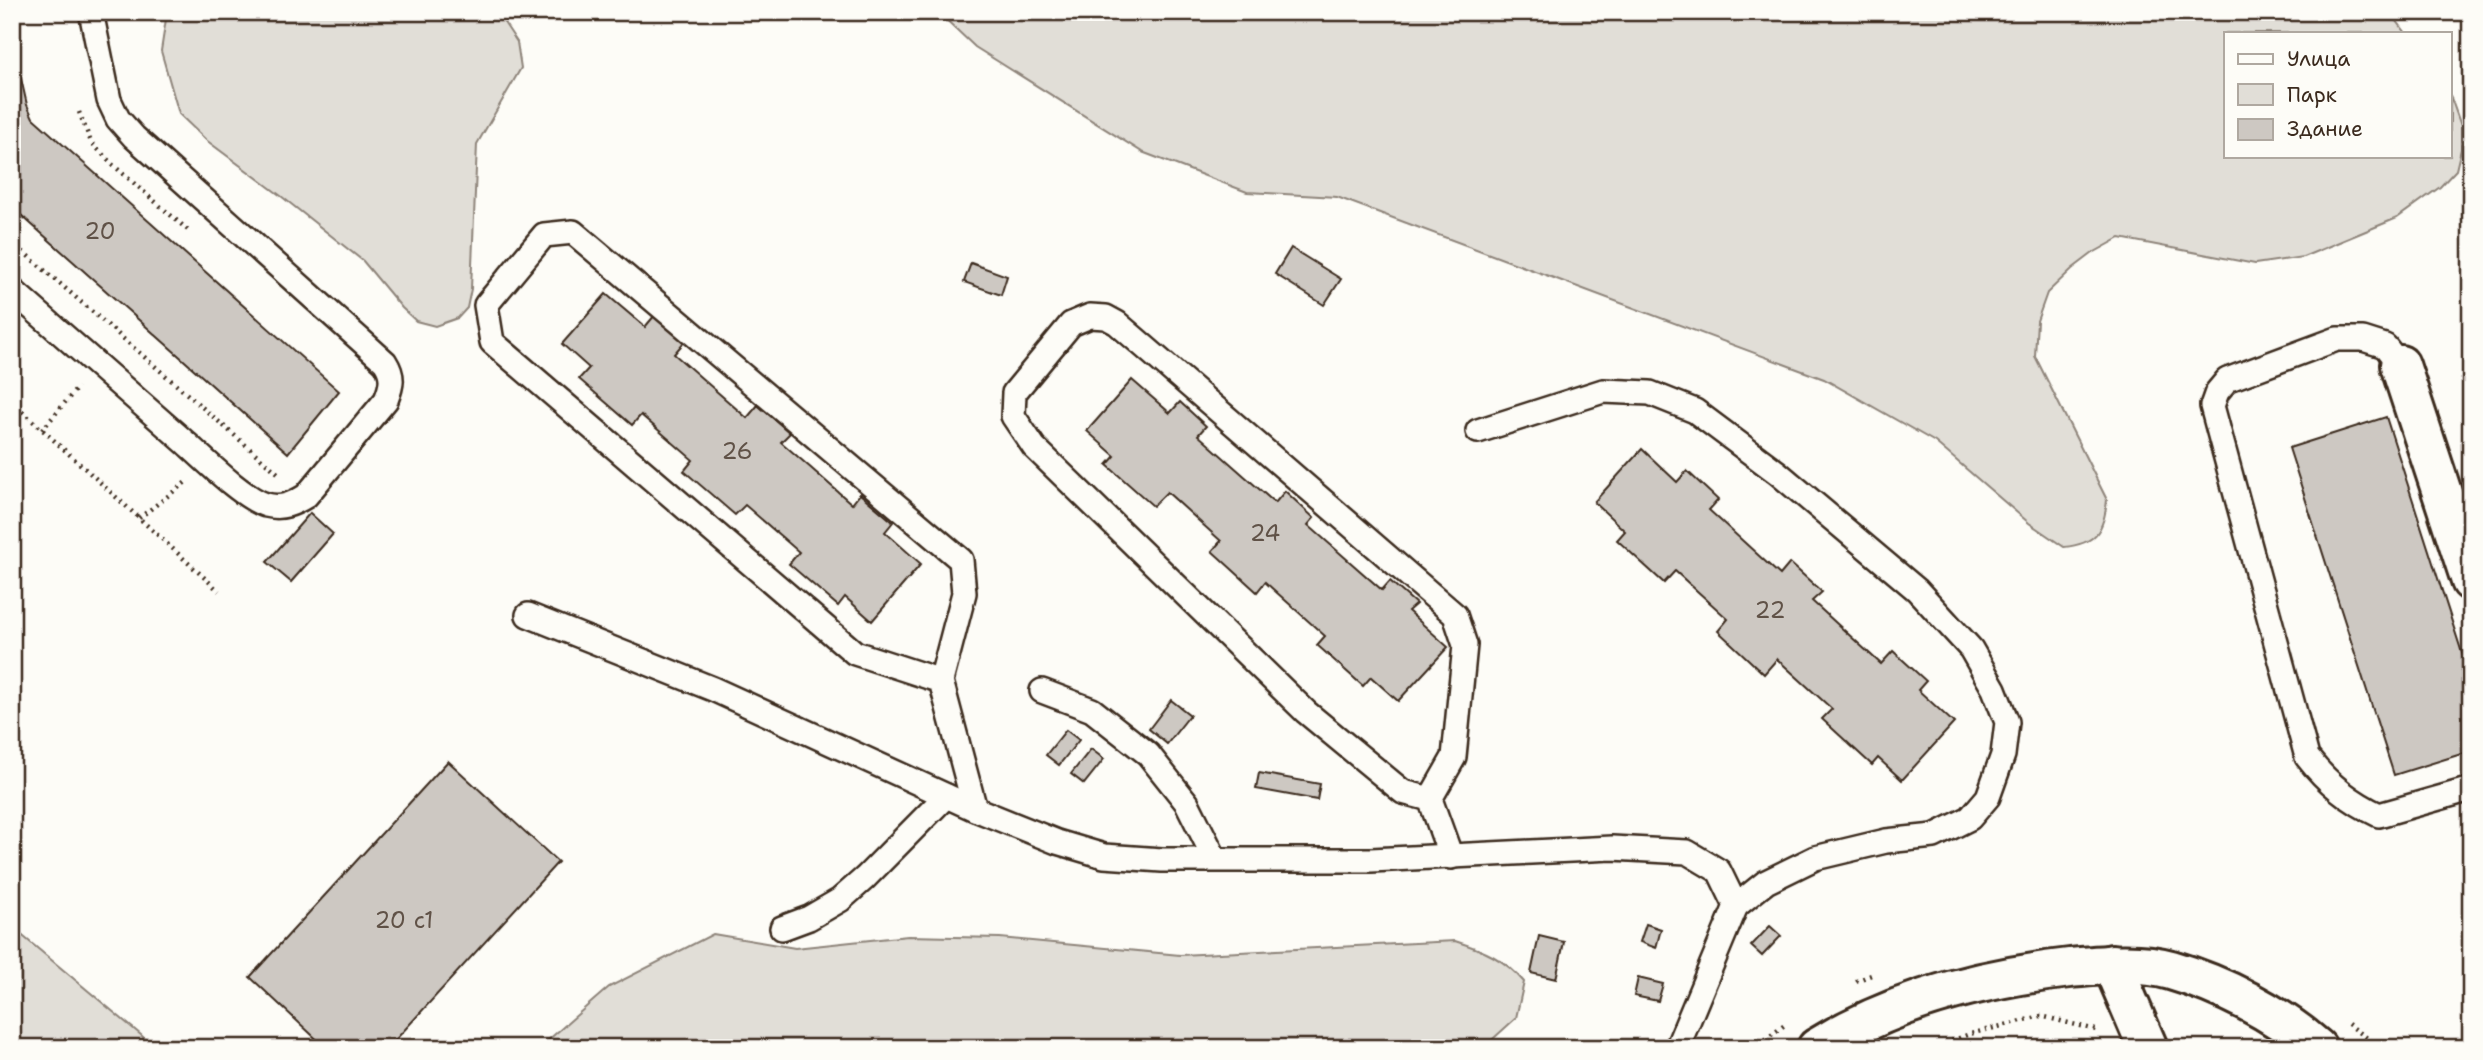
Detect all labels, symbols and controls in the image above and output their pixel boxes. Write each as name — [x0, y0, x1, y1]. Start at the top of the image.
legend — [2224, 32, 2452, 158]
text: Улица — [2287, 45, 2350, 73]
text: Парк — [2287, 81, 2337, 109]
text: Здание — [2287, 115, 2363, 143]
house number: 20 — [84, 216, 116, 246]
house number: 26 — [721, 436, 753, 466]
house number: 24 — [1250, 518, 1280, 548]
house number: 22 — [1754, 595, 1786, 625]
house number: 20 с1 — [374, 905, 434, 935]

